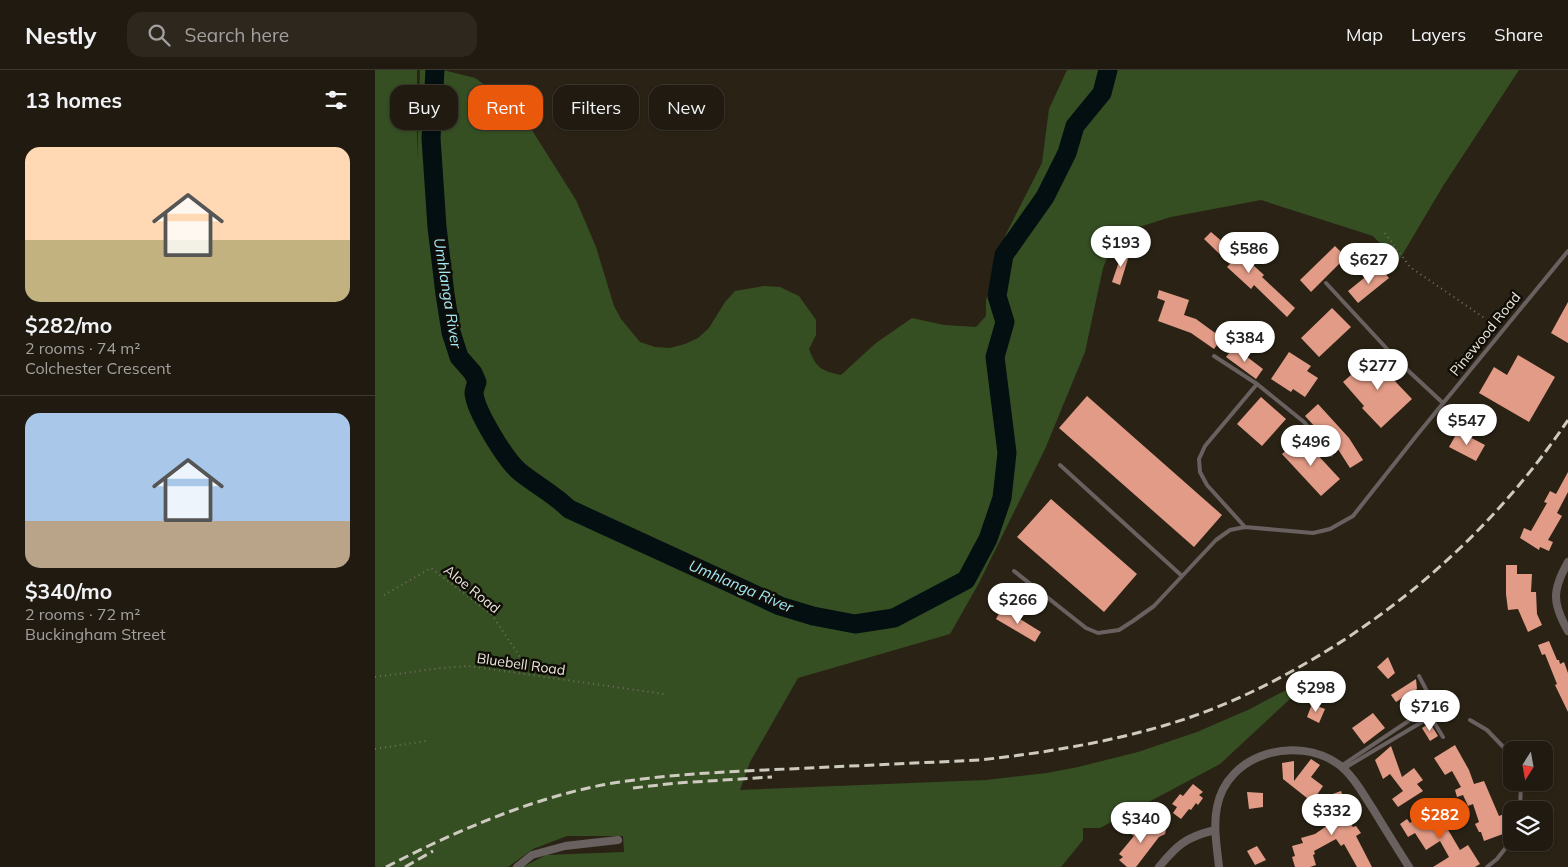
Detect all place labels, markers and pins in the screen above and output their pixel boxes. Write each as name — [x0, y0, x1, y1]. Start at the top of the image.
pin: $193 — [1091, 226, 1151, 268]
pin: $586 — [1219, 232, 1279, 274]
pin: $627 — [1339, 242, 1399, 285]
pin: $384 — [1215, 320, 1275, 363]
pin: $277 — [1348, 348, 1408, 391]
pin: $547 — [1437, 404, 1497, 446]
pin: $496 — [1281, 424, 1341, 467]
pin: $266 — [988, 582, 1048, 625]
pin: $298 — [1286, 670, 1346, 713]
pin: $716 — [1400, 690, 1460, 732]
pin: $332 — [1302, 794, 1362, 836]
pin: $282 — [1410, 798, 1470, 840]
pin: $340 — [1111, 802, 1171, 844]

